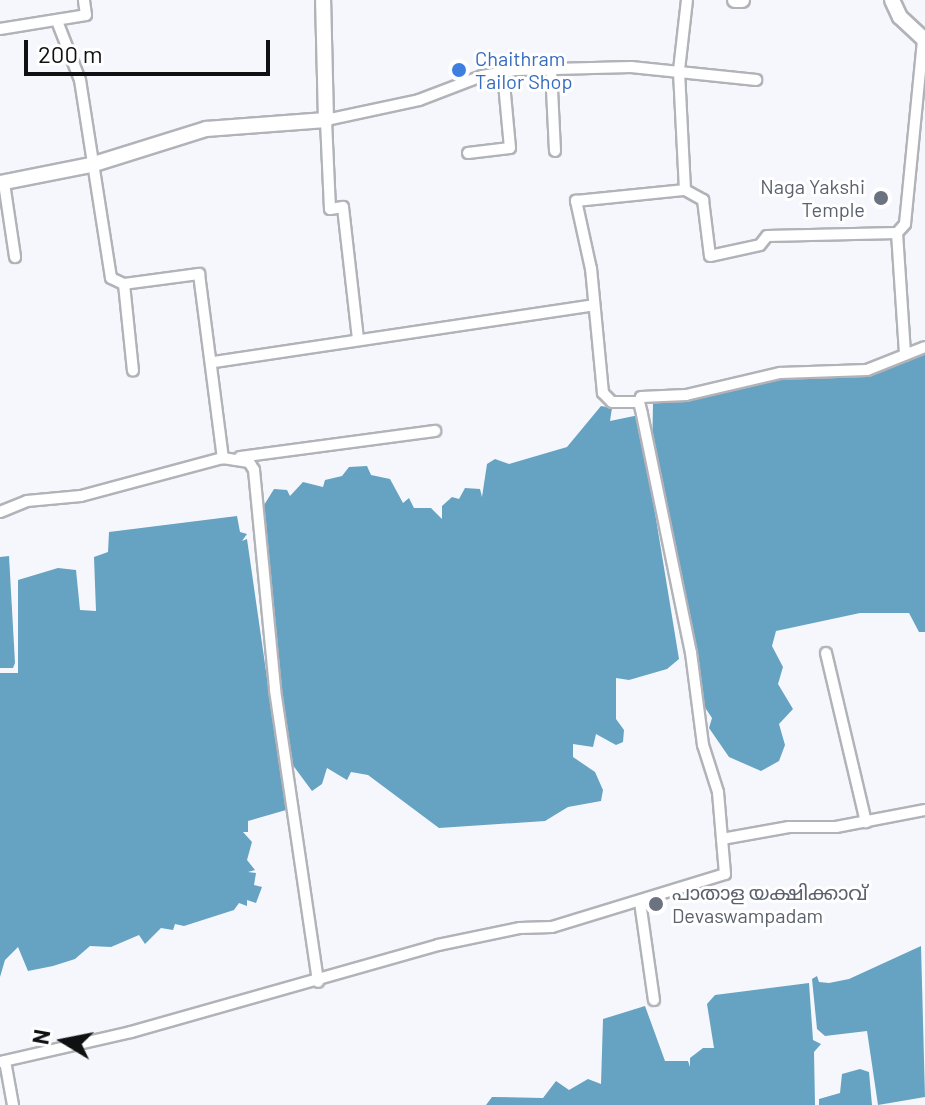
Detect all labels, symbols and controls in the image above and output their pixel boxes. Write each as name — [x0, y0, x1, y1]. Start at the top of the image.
scale bar — [28, 24, 274, 74]
text: 200 m — [38, 39, 103, 68]
place label: Chaithram Tailor Shop — [475, 46, 572, 93]
marker: Chaithram Tailor Shop — [450, 61, 468, 79]
place label: Naga Yakshi Temple — [760, 174, 865, 221]
marker: Naga Yakshi Temple — [872, 189, 890, 207]
place label: പാതാള യക്ഷിക്കാവ് Devaswampadam — [672, 880, 867, 927]
marker: പാതാള യക്ഷിക്കാവ് Devaswampadam — [647, 895, 665, 913]
north arrow — [24, 1001, 104, 1081]
text: N — [26, 1027, 54, 1046]

